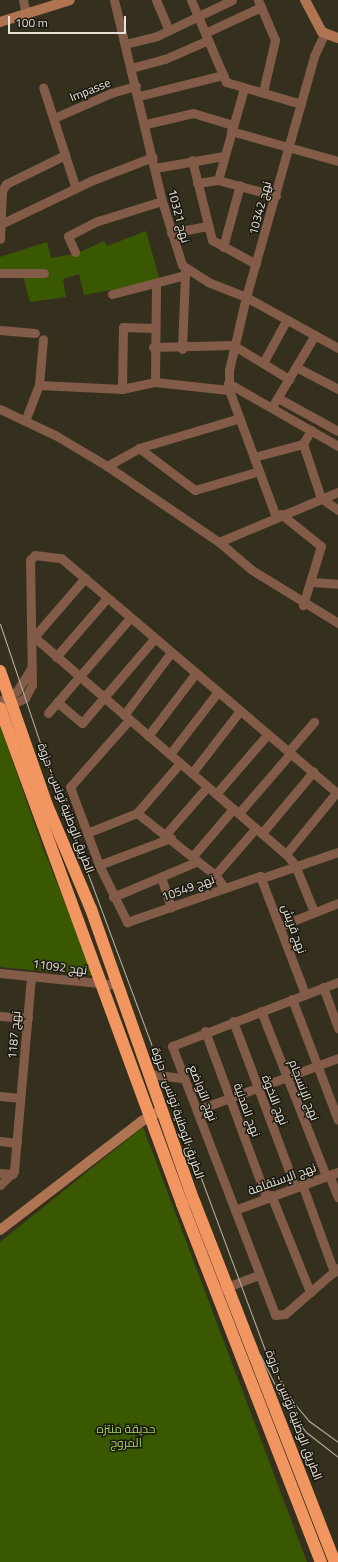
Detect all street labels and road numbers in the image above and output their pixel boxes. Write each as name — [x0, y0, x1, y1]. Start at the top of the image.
street label: Impasse — [68, 75, 112, 105]
street label: نهج 10342 — [246, 180, 274, 236]
street label: نهج 10321 — [165, 188, 193, 244]
street label: الطريق الوطنية تونس - حزوة — [34, 741, 98, 875]
street label: نهج 10549 — [160, 872, 216, 904]
street label: نهج قريش — [278, 902, 310, 956]
street label: نهج 11092 — [32, 957, 88, 977]
street label: نهج 1187 — [5, 1010, 23, 1060]
street label: الطريق الوطنية تونس - حزوة — [149, 1045, 207, 1181]
street label: نهج الإنسجام — [286, 1058, 322, 1122]
street label: نهج التواضع — [186, 1063, 220, 1123]
street label: نهج النخوة — [259, 1073, 291, 1127]
street label: نهج المدنية — [231, 1081, 263, 1139]
street label: نهج الإستقامة — [246, 1160, 318, 1198]
street label: الطريق الوطنية تونس - حزوة — [262, 1348, 326, 1482]

